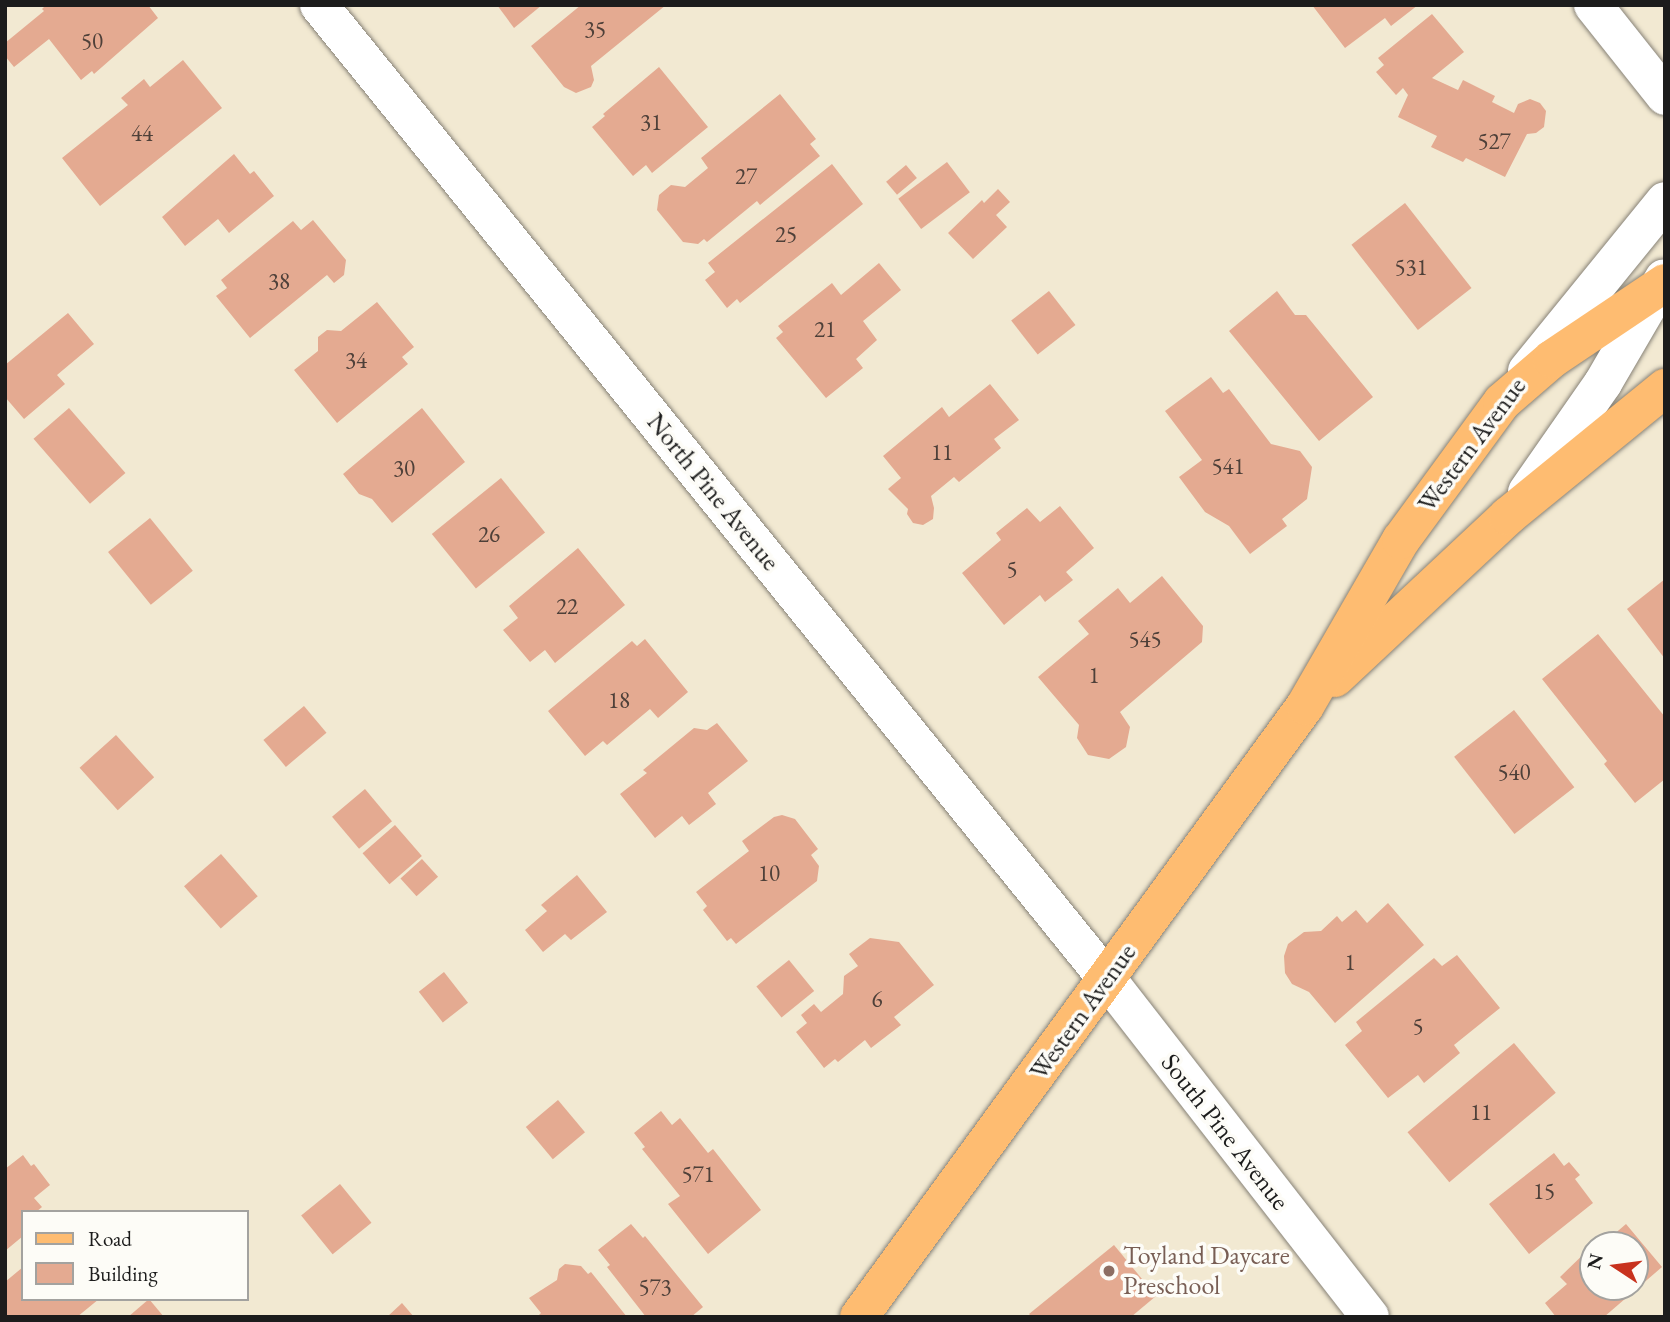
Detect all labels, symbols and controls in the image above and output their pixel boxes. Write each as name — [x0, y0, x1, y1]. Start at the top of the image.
house number: 35 — [584, 15, 606, 43]
house number: 50 — [81, 27, 103, 55]
house number: 31 — [640, 108, 662, 136]
house number: 44 — [131, 119, 153, 147]
house number: 527 — [1477, 127, 1511, 155]
house number: 27 — [735, 162, 757, 190]
house number: 25 — [775, 220, 797, 248]
house number: 531 — [1394, 253, 1428, 281]
house number: 38 — [268, 267, 290, 295]
house number: 21 — [814, 315, 836, 343]
house number: 34 — [345, 346, 367, 374]
street label: Western Avenue — [1411, 372, 1533, 518]
street label: North Pine Avenue — [640, 407, 786, 577]
house number: 11 — [931, 438, 953, 466]
house number: 541 — [1211, 452, 1245, 480]
house number: 30 — [393, 454, 415, 482]
house number: 26 — [478, 520, 500, 548]
house number: 5 — [1006, 555, 1018, 583]
house number: 22 — [556, 592, 578, 620]
house number: 545 — [1128, 625, 1162, 653]
house number: 1 — [1088, 661, 1100, 689]
house number: 18 — [608, 686, 630, 714]
house number: 540 — [1497, 758, 1531, 786]
house number: 10 — [758, 859, 780, 887]
street label: Western Avenue — [1023, 938, 1143, 1086]
house number: 1 — [1344, 948, 1356, 976]
house number: 6 — [871, 985, 883, 1013]
house number: 5 — [1412, 1012, 1424, 1040]
street label: South Pine Avenue — [1154, 1048, 1296, 1216]
house number: 11 — [1470, 1098, 1492, 1126]
house number: 571 — [681, 1160, 715, 1188]
house number: 15 — [1533, 1177, 1555, 1205]
legend — [21, 1210, 248, 1301]
text: Road — [88, 1225, 132, 1252]
north arrow — [1579, 1231, 1649, 1301]
place label: Toyland Daycare Preschool — [1123, 1240, 1290, 1302]
text: N — [1581, 1251, 1609, 1272]
text: Building — [88, 1260, 158, 1287]
marker: Toyland Daycare Preschool — [1101, 1263, 1117, 1279]
house number: 573 — [638, 1273, 672, 1301]

